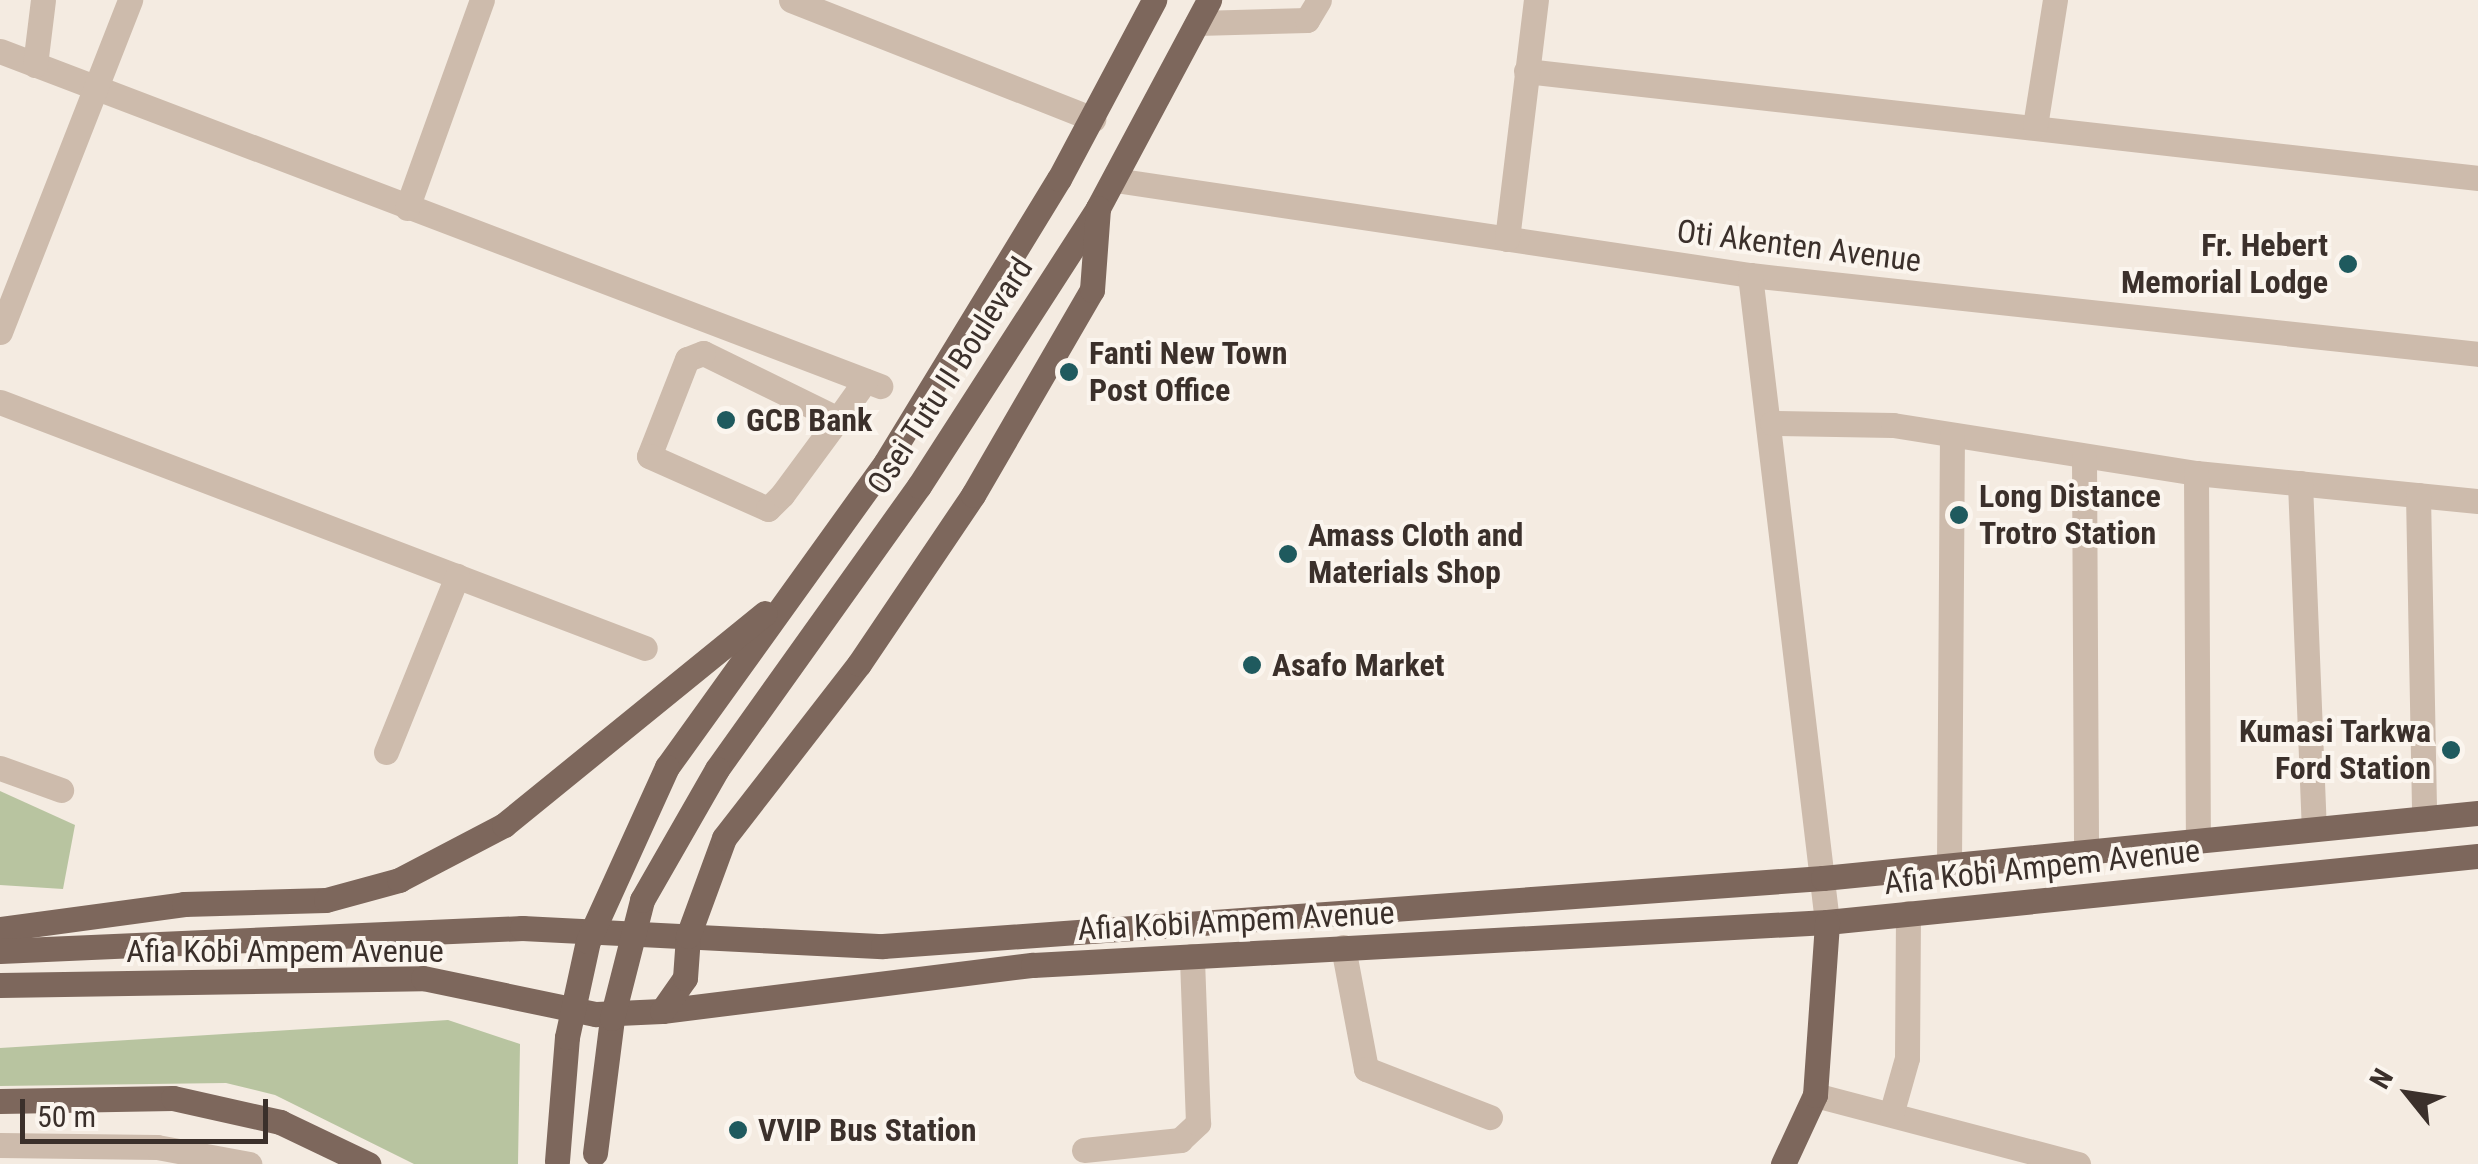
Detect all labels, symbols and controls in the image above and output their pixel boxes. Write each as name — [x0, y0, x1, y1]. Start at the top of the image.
street label: Oti Akenten Avenue — [1675, 212, 1923, 280]
place label: Fr. Hebert Memorial Lodge — [2121, 227, 2328, 302]
street label: Osei Tutu II Boulevard — [859, 250, 1041, 502]
marker: Fr. Hebert Memorial Lodge — [2337, 253, 2359, 275]
place label: Fanti New Town Post Office — [1089, 335, 1288, 410]
marker: Fanti New Town Post Office — [1058, 361, 1080, 383]
place label: GCB Bank — [746, 401, 872, 439]
marker: GCB Bank — [715, 409, 737, 431]
place label: Long Distance Trotro Station — [1979, 478, 2161, 553]
marker: Long Distance Trotro Station — [1948, 504, 1970, 526]
place label: Amass Cloth and Materials Shop — [1308, 517, 1523, 592]
marker: Amass Cloth and Materials Shop — [1277, 543, 1299, 565]
place label: Asafo Market — [1272, 646, 1445, 684]
marker: Asafo Market — [1241, 654, 1263, 676]
place label: Kumasi Tarkwa Ford Station — [2238, 713, 2431, 788]
marker: Kumasi Tarkwa Ford Station — [2440, 739, 2462, 761]
street label: Afia Kobi Ampem Avenue — [1882, 831, 2202, 903]
street label: Afia Kobi Ampem Avenue — [1077, 894, 1395, 948]
street label: Afia Kobi Ampem Avenue — [126, 932, 444, 970]
north arrow — [2358, 1044, 2458, 1144]
text: N — [2363, 1063, 2400, 1094]
scale bar — [25, 1079, 272, 1141]
text: 50 m — [37, 1099, 96, 1134]
place label: VVIP Bus Station — [758, 1111, 976, 1149]
marker: VVIP Bus Station — [727, 1119, 749, 1141]

